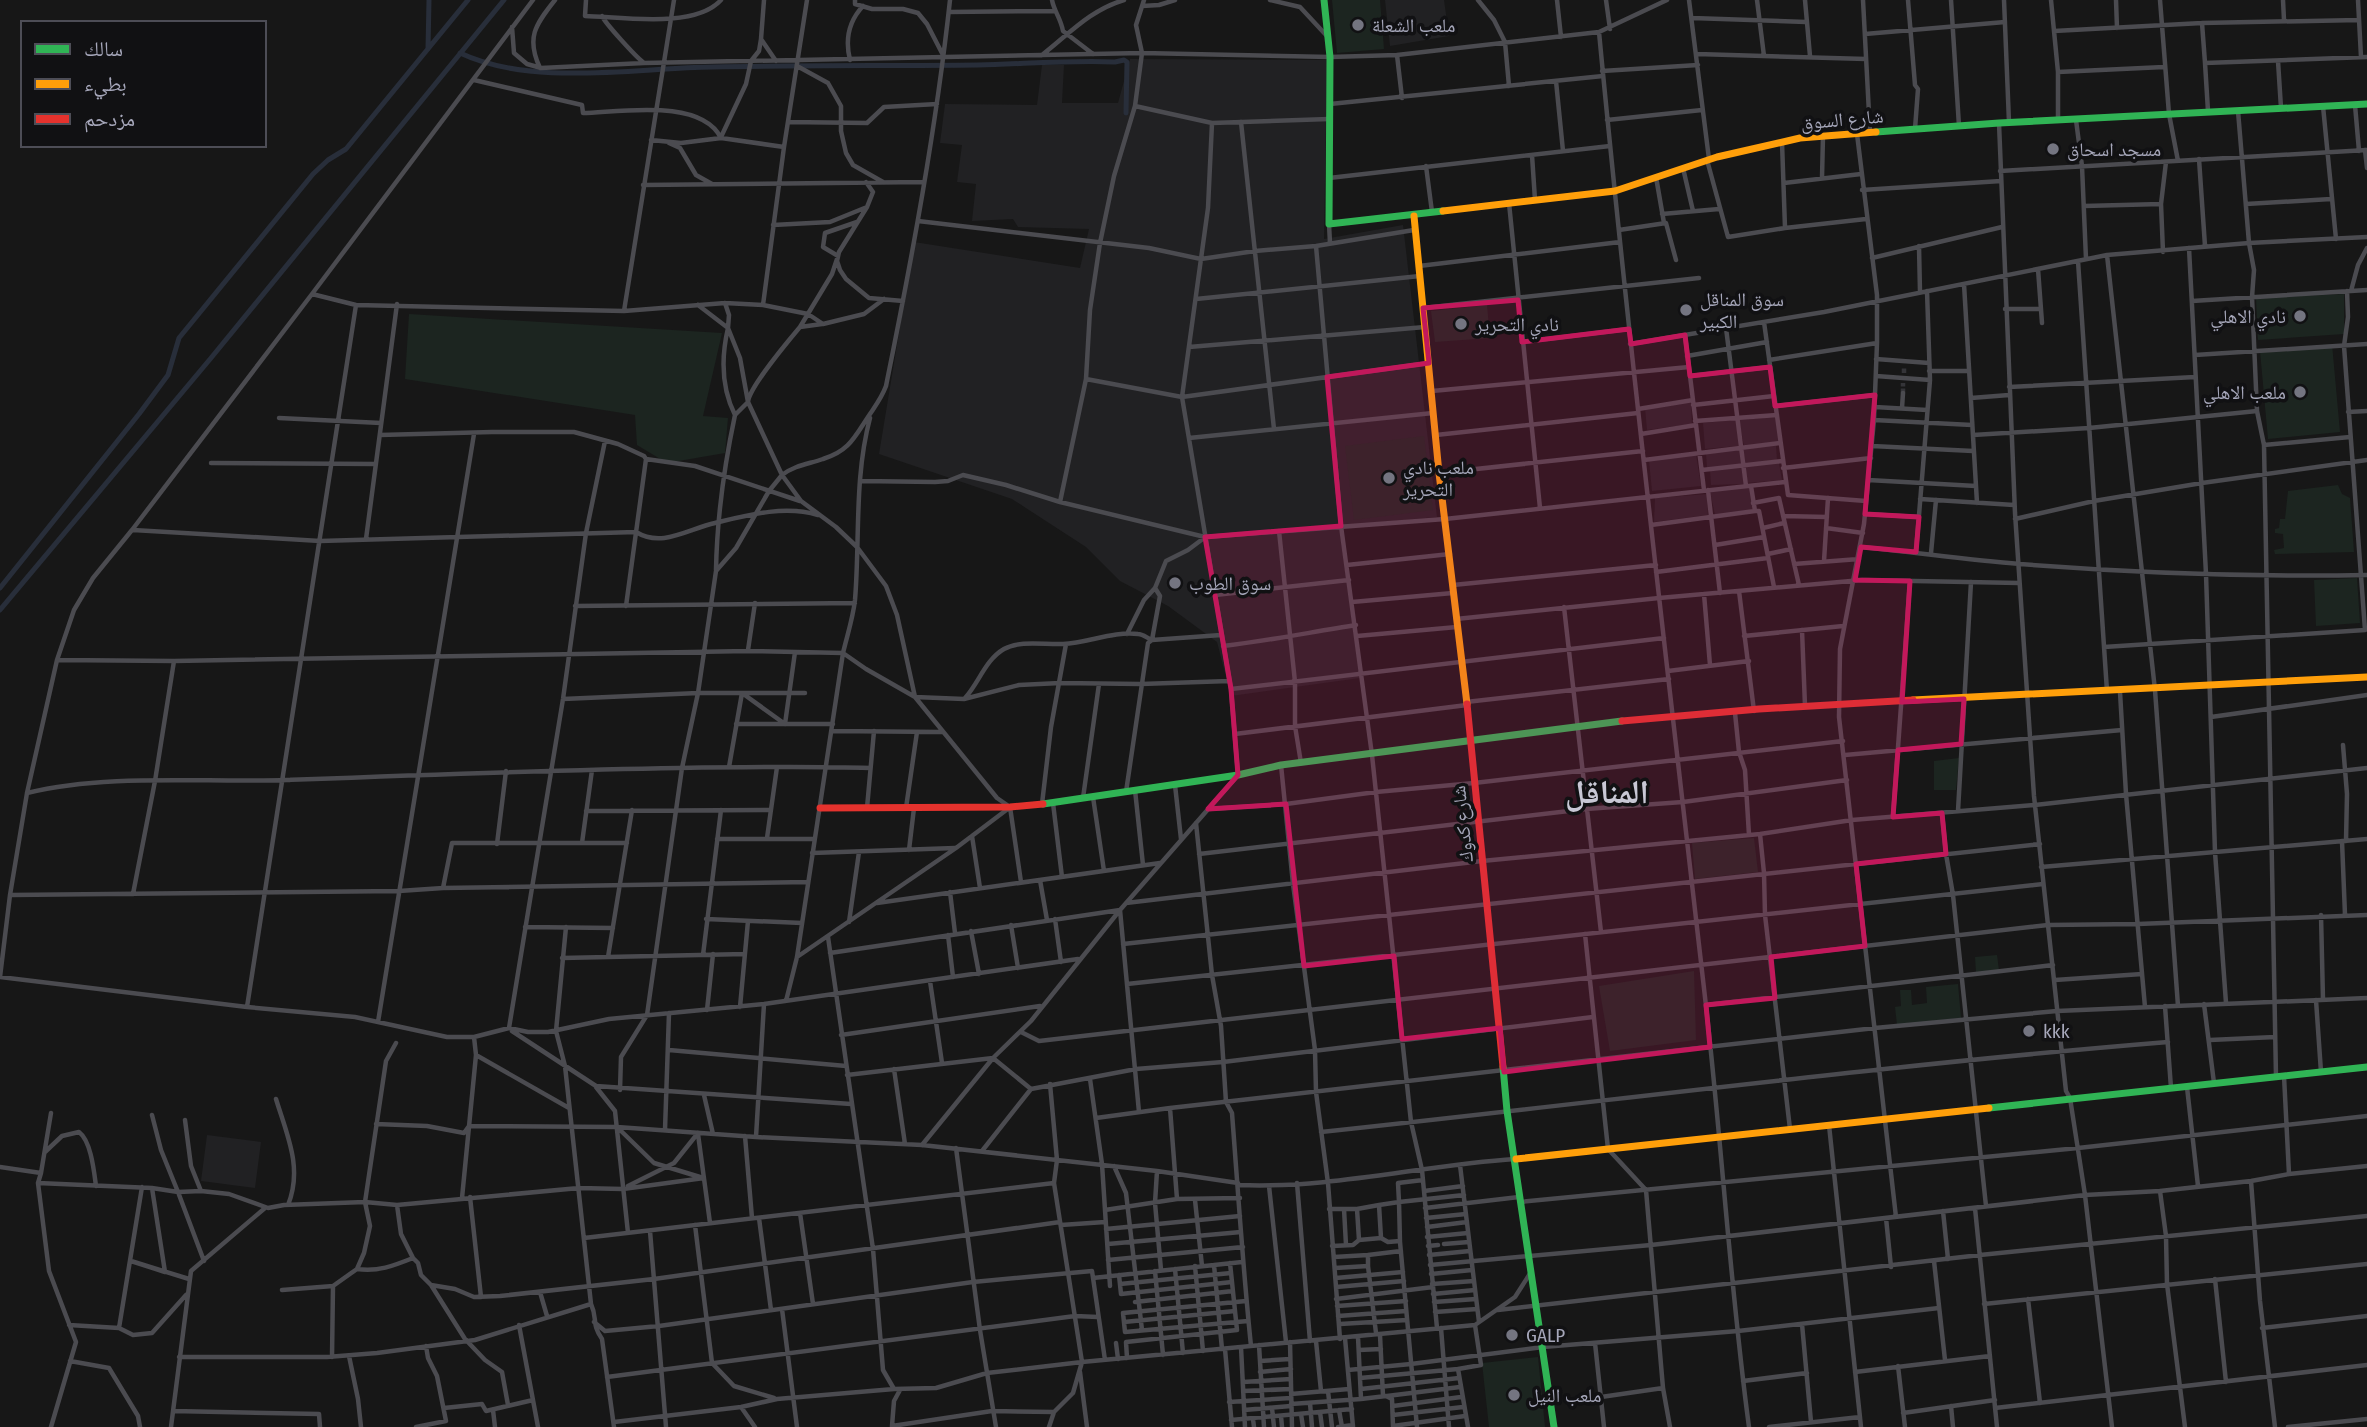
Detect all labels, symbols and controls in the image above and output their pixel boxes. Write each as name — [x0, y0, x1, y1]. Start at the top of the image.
place label: ملعب الشعلة — [1372, 14, 1455, 37]
marker: ملعب الشعلة — [1350, 17, 1366, 33]
legend — [21, 21, 266, 147]
text: سالك — [84, 36, 123, 62]
text: بطيء — [84, 71, 127, 100]
street label: شارع السوق — [1800, 104, 1884, 135]
text: مزدحم — [84, 106, 135, 133]
place label: مسجد اسحاق — [2067, 138, 2161, 161]
marker: مسجد اسحاق — [2045, 141, 2061, 157]
place label: سوق المناقل الكبير — [1699, 288, 1784, 333]
marker: سوق المناقل الكبير — [1678, 302, 1694, 318]
place label: نادي الاهلي — [2210, 305, 2286, 332]
marker: نادي الاهلي — [2292, 308, 2308, 324]
place label: نادي التحرير — [1474, 313, 1559, 340]
marker: نادي التحرير — [1453, 316, 1469, 332]
place label: ملعب الاهلي — [2203, 381, 2286, 408]
marker: ملعب الاهلي — [2292, 384, 2308, 400]
place label: ملعب نادي التحرير — [1402, 456, 1474, 501]
marker: ملعب نادي التحرير — [1381, 470, 1397, 486]
place label: سوق الطوب — [1189, 572, 1271, 595]
marker: سوق الطوب — [1167, 575, 1183, 591]
district label: المناقل — [1565, 772, 1649, 812]
street label: شارع كدوك — [1447, 784, 1478, 863]
place label: kkk — [2043, 1020, 2070, 1043]
marker: kkk — [2021, 1023, 2037, 1039]
place label: GALP — [1526, 1324, 1565, 1347]
marker: GALP — [1504, 1327, 1520, 1343]
place label: ملعب النيل — [1528, 1384, 1601, 1407]
marker: ملعب النيل — [1506, 1387, 1522, 1403]

